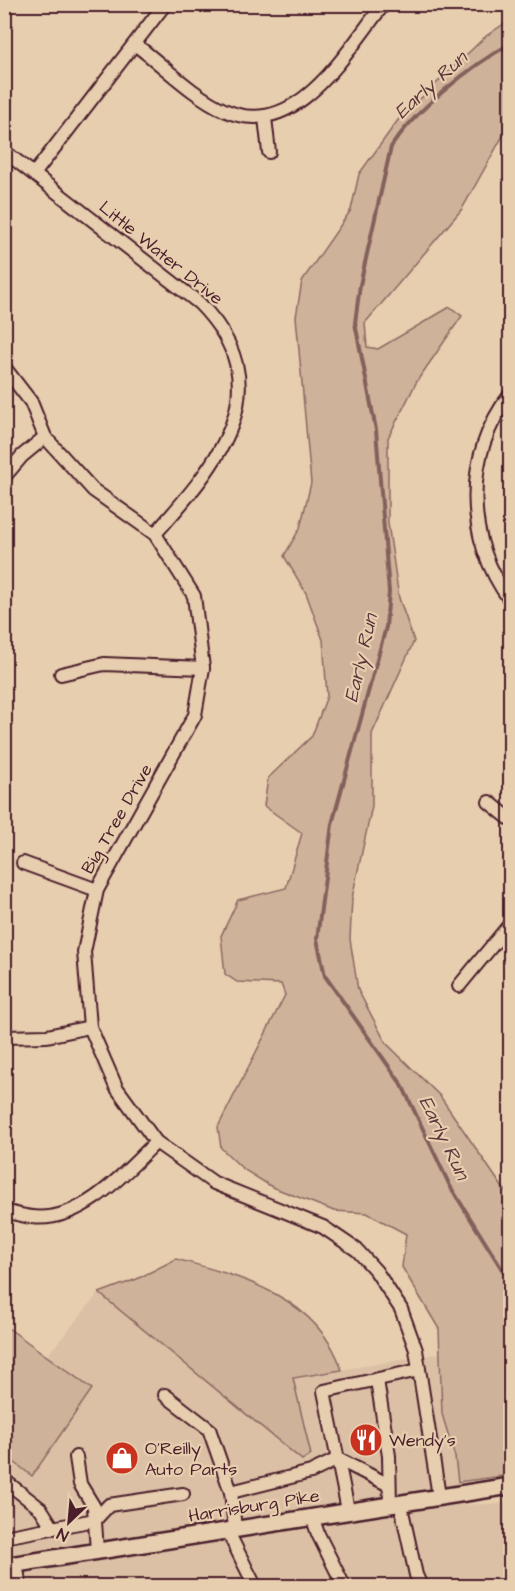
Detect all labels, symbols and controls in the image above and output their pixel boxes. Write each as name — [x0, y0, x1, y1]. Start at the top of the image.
water label: Early Run — [388, 43, 476, 126]
street label: Little Water Drive — [94, 195, 229, 311]
water label: Early Run — [337, 609, 386, 705]
street label: Big Tree Drive — [75, 759, 160, 879]
water label: Early Run — [411, 1092, 477, 1187]
restaurant icon: Wendy's — [348, 1422, 384, 1458]
place label: Wendy's — [389, 1428, 456, 1454]
place label: O'Reilly Auto Parts — [145, 1436, 237, 1482]
shop icon: O'Reilly Auto Parts — [104, 1440, 140, 1476]
street label: Harrisburg Pike — [187, 1483, 322, 1530]
north arrow — [39, 1492, 99, 1552]
text: N — [54, 1522, 72, 1547]

